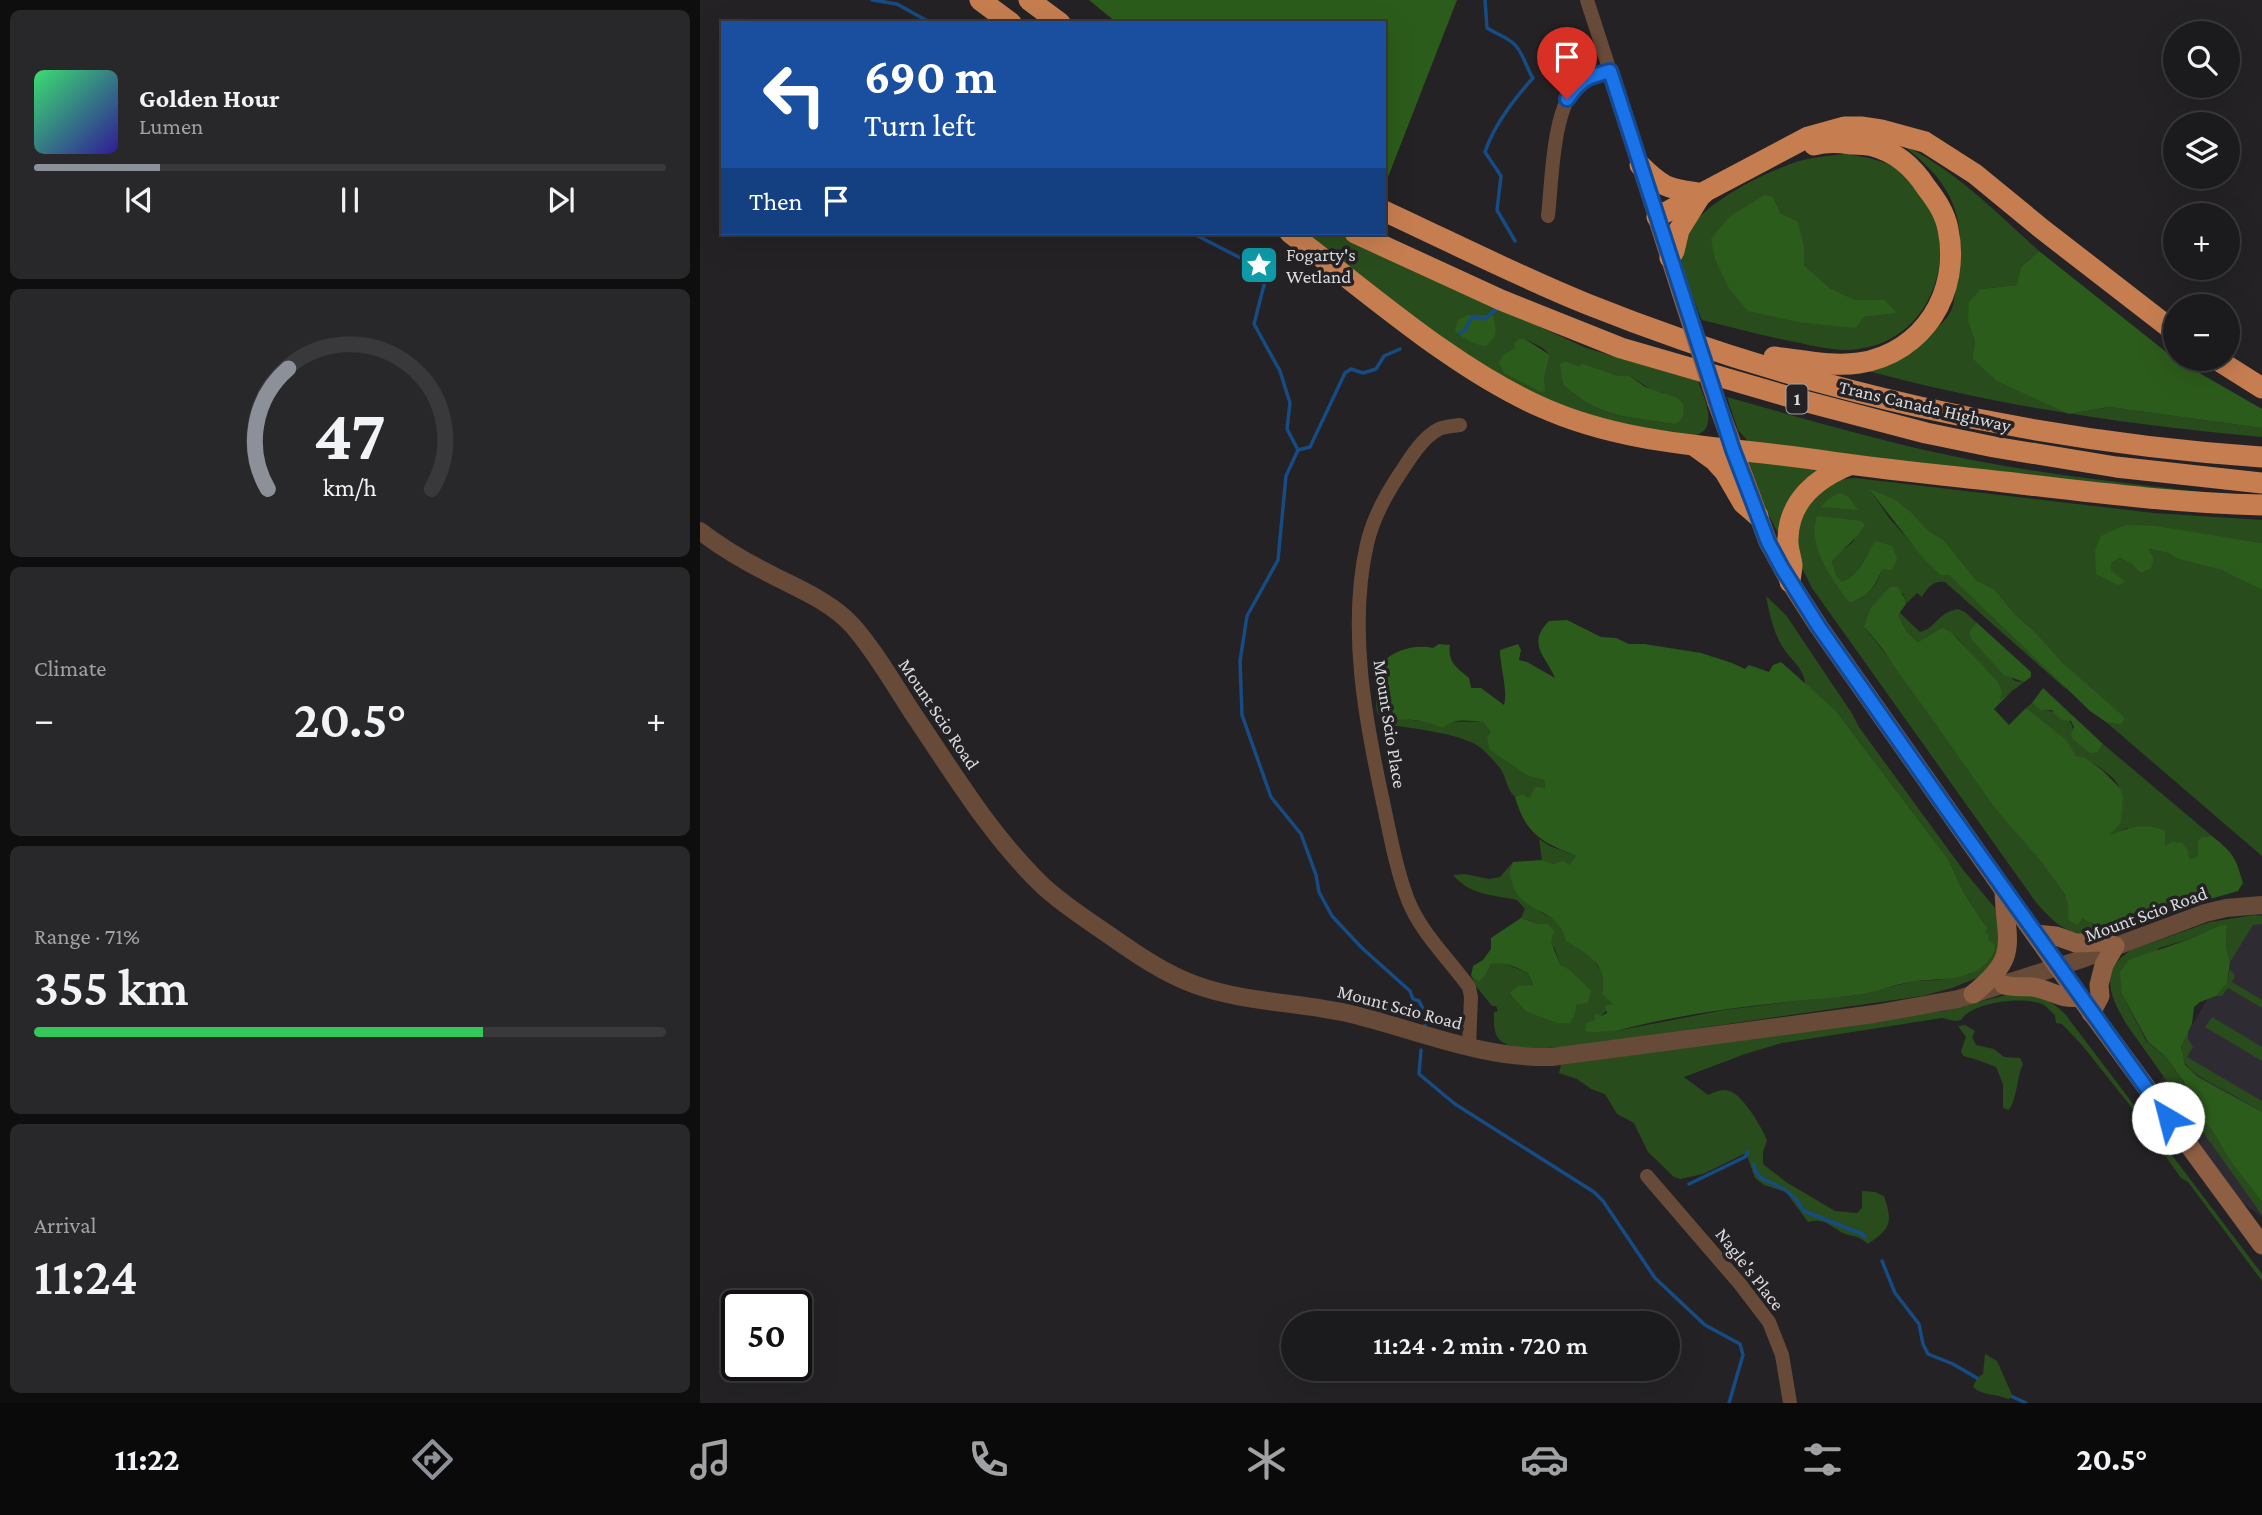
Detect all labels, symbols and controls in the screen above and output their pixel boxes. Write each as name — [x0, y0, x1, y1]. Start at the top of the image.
map controls — [2163, 21, 2240, 371]
button: search — [2163, 21, 2240, 98]
pin — [1537, 27, 1597, 99]
icon: arrive — [1548, 38, 1586, 76]
icon: left — [749, 49, 840, 140]
text: 690 m — [864, 49, 997, 104]
text: Golden Hour — [139, 84, 280, 113]
text: Turn left — [864, 107, 975, 143]
button: layers — [2163, 112, 2240, 189]
text: Lumen — [139, 113, 203, 139]
icon: previous — [120, 181, 158, 219]
icon: pause — [331, 181, 369, 219]
icon: next — [542, 181, 580, 219]
icon: arrive — [817, 182, 855, 220]
text: Then — [749, 187, 803, 216]
button: + — [2163, 203, 2240, 280]
place icon: Fogarty's Wetland — [1238, 244, 1280, 286]
place label: Fogarty's Wetland — [1286, 244, 1356, 287]
button: − — [2163, 294, 2240, 371]
street label: Trans Canada Highway — [1837, 376, 2013, 436]
road number: 1 — [1786, 384, 1808, 414]
text: 47 — [314, 394, 386, 475]
text: km/h — [323, 474, 377, 501]
text: Climate — [34, 655, 106, 681]
street label: Mount Scio Road — [894, 655, 984, 773]
street label: Mount Scio Place — [1369, 658, 1411, 790]
text: 20.5° — [294, 690, 406, 748]
text: − — [34, 698, 54, 740]
text: + — [646, 698, 666, 740]
street label: Mount Scio Road — [2082, 882, 2210, 946]
text: Range · 71% — [34, 923, 140, 949]
text: 355 km — [34, 958, 189, 1016]
street label: Mount Scio Road — [1335, 980, 1465, 1034]
position arrow — [2131, 1081, 2205, 1155]
text: Arrival — [34, 1212, 97, 1238]
street label: Nagle's Place — [1711, 1224, 1789, 1314]
text: 11:24 — [34, 1247, 138, 1305]
speed limit sign: 50 — [721, 1290, 812, 1381]
text: 11:24 · 2 min · 720 m — [1373, 1331, 1588, 1360]
icon: directions — [408, 1435, 457, 1484]
icon: music — [686, 1435, 735, 1484]
icon: phone — [964, 1435, 1013, 1484]
icon: climate — [1242, 1435, 1291, 1484]
icon: car — [1520, 1435, 1569, 1484]
icon: filters — [1798, 1435, 1847, 1484]
text: 11:22 — [114, 1441, 180, 1477]
text: 20.5° — [2076, 1441, 2147, 1477]

